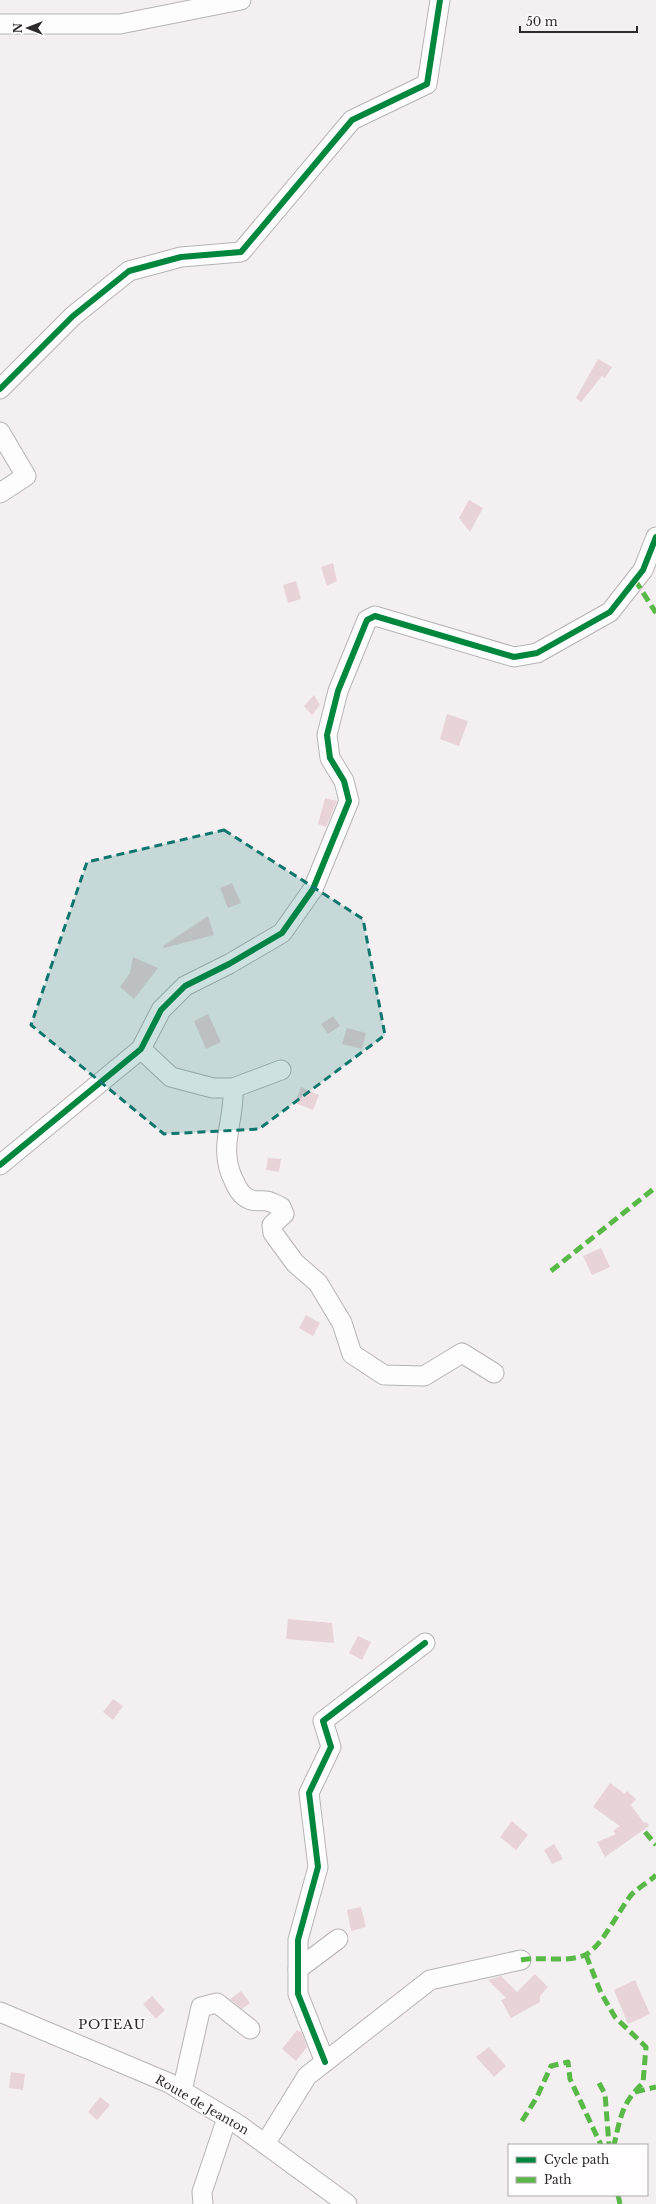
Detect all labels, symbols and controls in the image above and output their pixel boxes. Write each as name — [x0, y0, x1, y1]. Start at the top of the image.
north arrow — [8, 8, 48, 48]
scale bar — [520, 8, 637, 34]
text: 50 m — [526, 14, 558, 29]
text: N — [11, 22, 25, 33]
district label: POTEAU — [78, 2016, 146, 2033]
street label: Route de Jeanton — [153, 2072, 252, 2137]
legend — [508, 2144, 648, 2196]
text: Cycle path — [544, 2152, 609, 2167]
text: Path — [544, 2172, 572, 2187]

